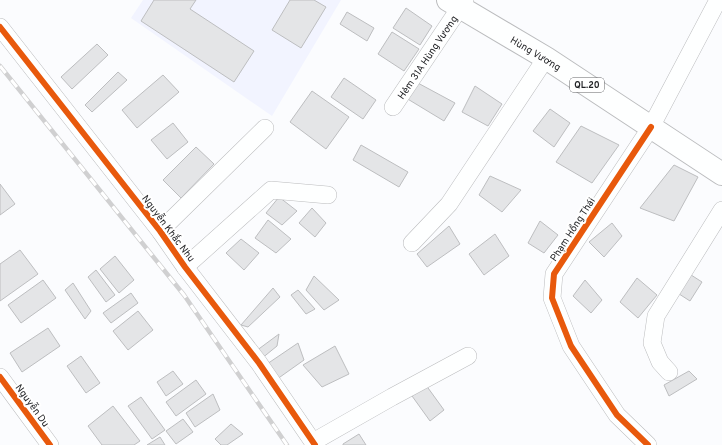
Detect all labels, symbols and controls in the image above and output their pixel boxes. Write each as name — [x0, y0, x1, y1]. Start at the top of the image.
street label: Hẻm 31A Hùng Vương — [395, 13, 461, 102]
street label: Hùng Vương — [507, 34, 563, 75]
road number: QL.20 — [570, 78, 604, 92]
street label: Nguyễn Khắc Nhu — [138, 193, 197, 265]
street label: Phạm Hồng Thái — [548, 195, 599, 264]
street label: Nguyễn Du — [12, 382, 52, 430]

